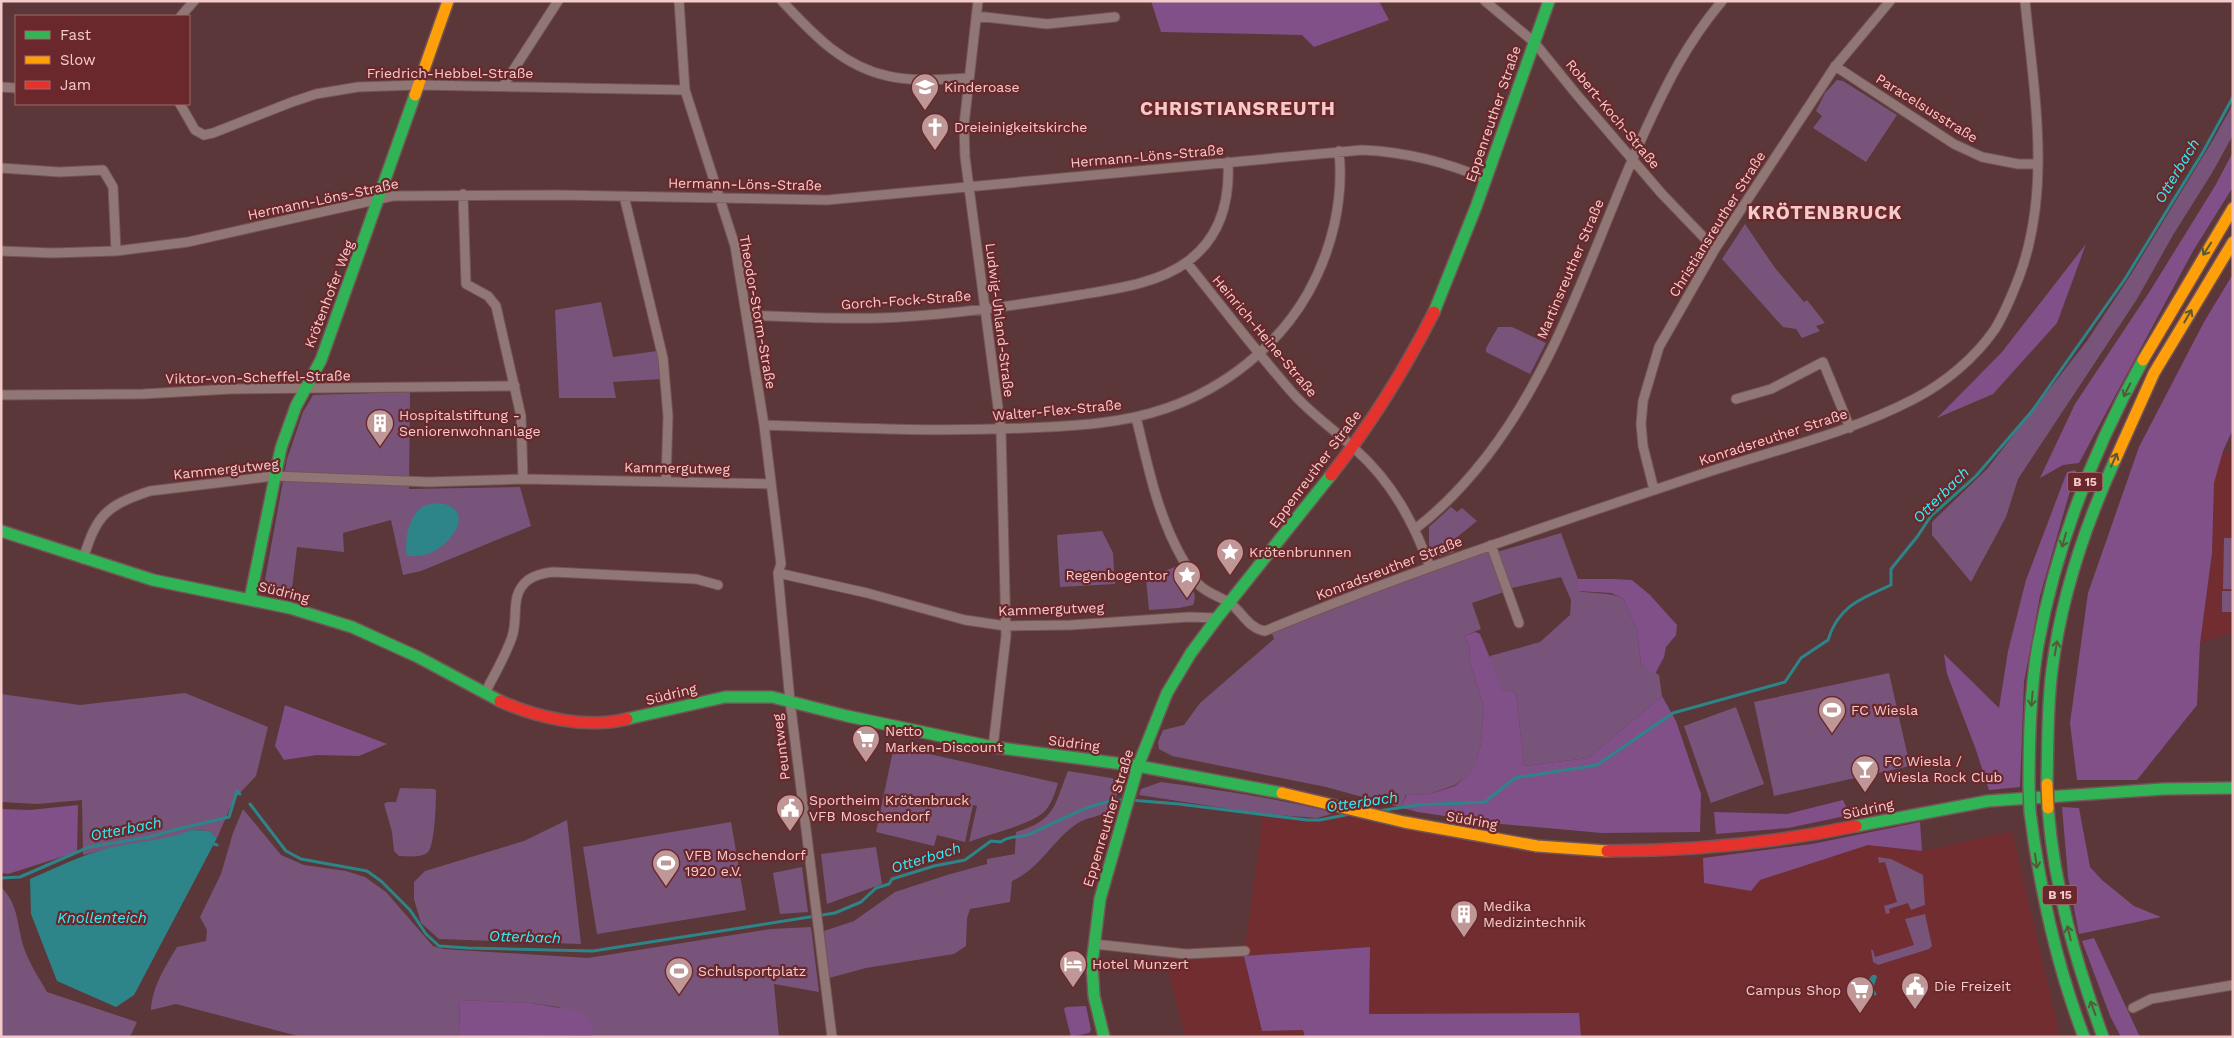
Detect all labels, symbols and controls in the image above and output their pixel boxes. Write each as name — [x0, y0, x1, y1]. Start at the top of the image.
legend — [15, 15, 190, 105]
text: Fast — [60, 26, 92, 44]
street label: Eppenreuther Straße — [1462, 44, 1524, 184]
text: Slow — [60, 51, 96, 69]
street label: Robert-Koch-Straße — [1563, 56, 1663, 172]
street label: Friedrich-Hebbel-Straße — [367, 65, 533, 81]
street label: Paracelsusstraße — [1873, 70, 1981, 146]
school or university icon: Kinderoase — [910, 72, 940, 111]
text: Jam — [60, 76, 91, 94]
place label: Kinderoase — [944, 79, 1020, 95]
district label: CHRISTIANSREUTH — [1140, 97, 1336, 120]
church icon: Dreieinigkeitskirche — [920, 112, 950, 151]
place label: Dreieinigkeitskirche — [954, 119, 1087, 135]
water label: Otterbach — [2151, 135, 2203, 207]
street label: Hermann-Löns-Straße — [1070, 141, 1224, 171]
street label: Christiansreuther Straße — [1666, 148, 1768, 300]
street label: Hermann-Löns-Straße — [246, 175, 400, 223]
street label: Hermann-Löns-Straße — [668, 175, 822, 193]
street label: Martinsreuther Straße — [1533, 197, 1607, 341]
district label: KRÖTENBRUCK — [1748, 201, 1902, 224]
street label: Theodor-Storm-Straße — [737, 234, 779, 390]
street label: Krötenhofer Weg — [301, 237, 357, 350]
street label: Ludwig-Uhland-Straße — [983, 242, 1017, 398]
one-way arrow — [2202, 242, 2212, 256]
street label: Heinrich-Heine-Straße — [1209, 272, 1321, 400]
street label: Gorch-Fock-Straße — [840, 287, 972, 313]
one-way arrow — [2184, 309, 2194, 323]
street label: Viktor-von-Scheffel-Straße — [165, 367, 351, 387]
one-way arrow — [2122, 383, 2132, 398]
street label: Walter-Flex-Straße — [992, 396, 1122, 424]
street label: Konradsreuther Straße — [1697, 405, 1849, 469]
place label: Hospitalstiftung - Seniorenwohnanlage — [399, 407, 541, 439]
street label: Eppenreuther Straße — [1266, 407, 1364, 531]
building icon: Hospitalstiftung - Seniorenwohnanlage — [365, 408, 395, 447]
one-way arrow — [2110, 453, 2120, 468]
street label: Kammergutweg — [172, 455, 280, 482]
street label: Kammergutweg — [624, 459, 731, 477]
water label: Otterbach — [1909, 463, 1973, 527]
road number: B 15 — [2068, 472, 2102, 492]
one-way arrow — [2059, 532, 2069, 548]
street label: Konradsreuther Straße — [1314, 533, 1464, 603]
place icon: Krötenbrunnen — [1215, 537, 1245, 576]
place label: Krötenbrunnen — [1249, 544, 1352, 560]
place icon: Regenbogentor — [1172, 560, 1202, 599]
place label: Regenbogentor — [1065, 567, 1168, 583]
street label: Südring — [257, 578, 312, 606]
street label: Kammergutweg — [998, 599, 1105, 619]
one-way arrow — [2052, 640, 2062, 656]
street label: Südring — [644, 680, 699, 708]
one-way arrow — [2027, 691, 2037, 707]
sports icon: FC Wiesla — [1817, 695, 1847, 734]
place label: FC Wiesla — [1851, 702, 1918, 718]
street label: Peuntweg — [769, 712, 793, 781]
place label: Netto Marken-Discount — [885, 723, 1003, 755]
supermarket icon: Netto Marken-Discount — [851, 724, 881, 763]
street label: Südring — [1047, 732, 1101, 754]
street label: Eppenreuther Straße — [1079, 747, 1137, 889]
place label: FC Wiesla / Wiesla Rock Club — [1884, 753, 2002, 785]
bar icon: FC Wiesla / Wiesla Rock Club — [1850, 754, 1880, 793]
water label: Otterbach — [1325, 788, 1399, 816]
place label: Sportheim Krötenbruck VFB Moschendorf — [809, 792, 969, 824]
public building icon: Sportheim Krötenbruck VFB Moschendorf — [775, 793, 805, 832]
street label: Südring — [1841, 796, 1896, 822]
street label: Südring — [1445, 808, 1499, 832]
water label: Otterbach — [89, 813, 163, 845]
water label: Otterbach — [889, 839, 963, 877]
place label: VFB Moschendorf 1920 e.V. — [685, 847, 806, 879]
sports icon: VFB Moschendorf 1920 e.V. — [651, 848, 681, 887]
one-way arrow — [2031, 852, 2041, 868]
road number: B 15 — [2042, 886, 2078, 904]
place label: Medika Medizintechnik — [1483, 898, 1586, 930]
building icon: Medika Medizintechnik — [1449, 899, 1479, 938]
water label: Knollenteich — [57, 909, 147, 927]
one-way arrow — [2064, 925, 2073, 941]
water label: Otterbach — [489, 927, 561, 947]
hotel icon: Hotel Munzert — [1058, 949, 1088, 988]
sports icon: Schulsportplatz — [664, 956, 694, 995]
place label: Hotel Munzert — [1092, 956, 1189, 972]
place label: Schulsportplatz — [698, 963, 806, 979]
public building icon: Die Freizeit — [1900, 971, 1930, 1010]
supermarket icon: Campus Shop — [1845, 975, 1875, 1014]
place label: Die Freizeit — [1934, 978, 2011, 994]
place label: Campus Shop — [1746, 982, 1841, 998]
one-way arrow — [2088, 1001, 2097, 1016]

